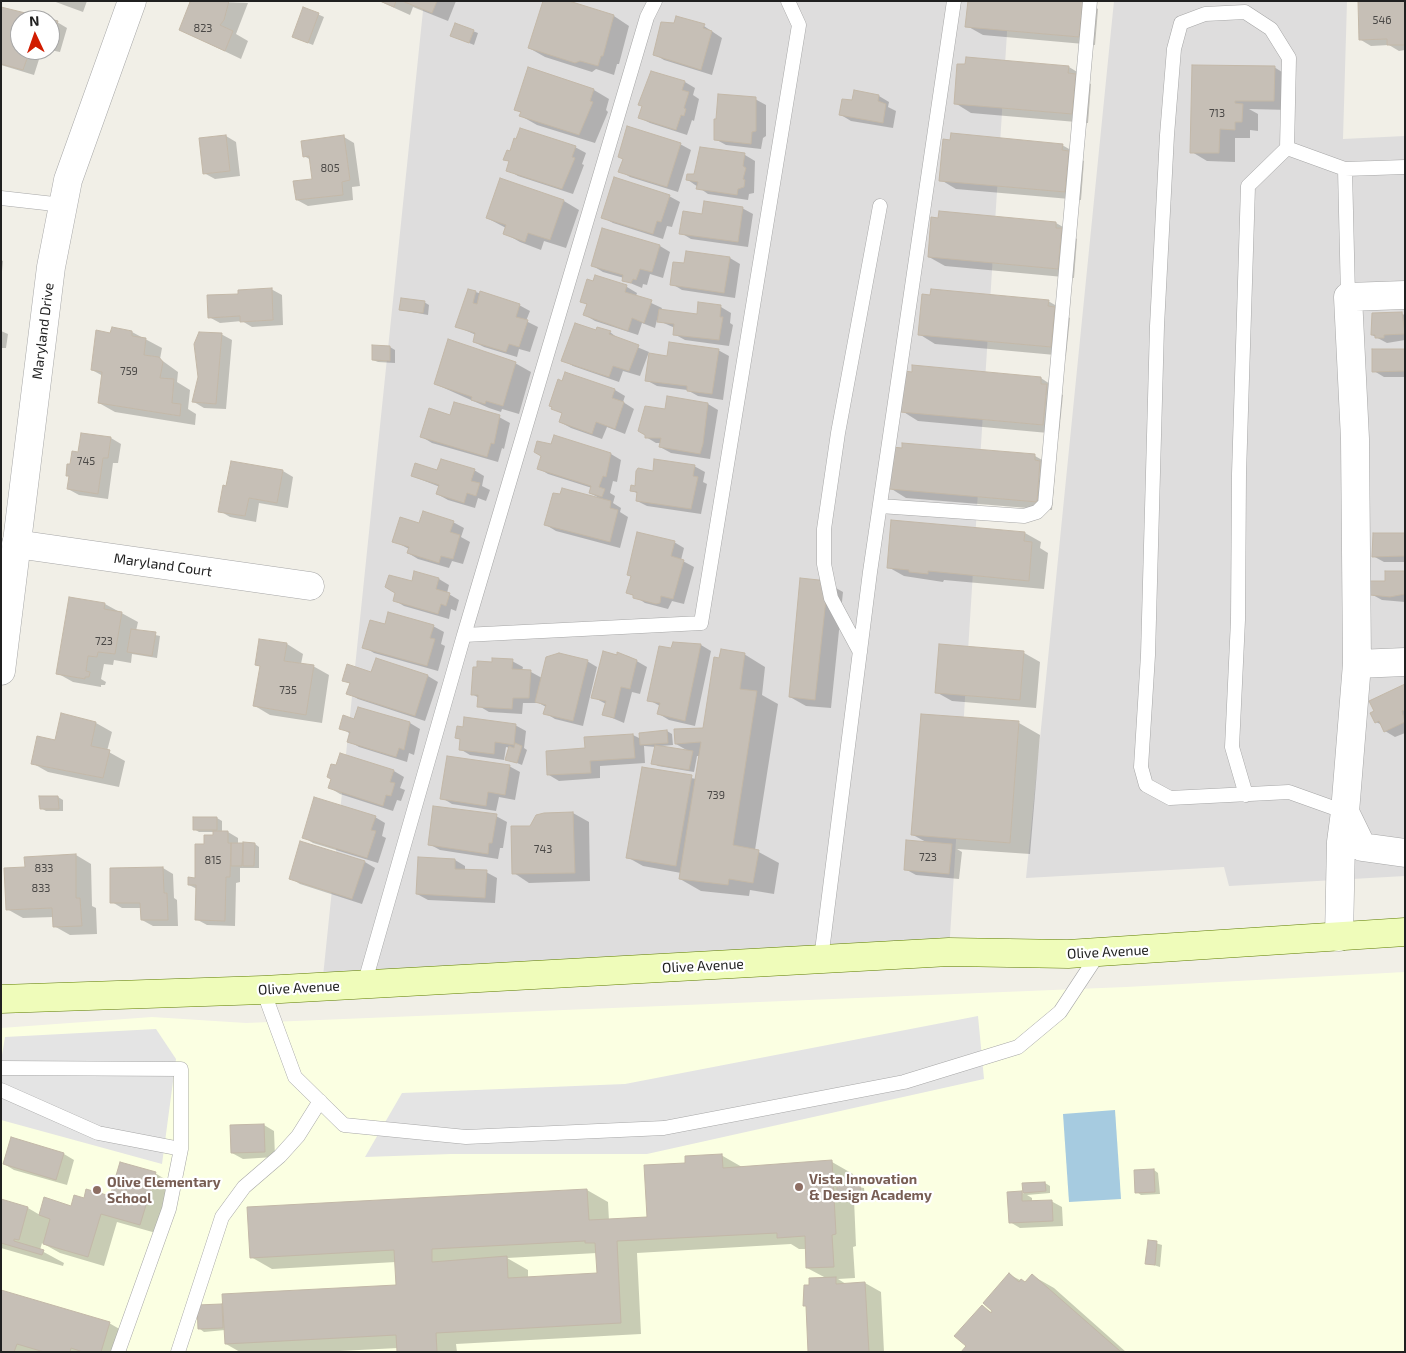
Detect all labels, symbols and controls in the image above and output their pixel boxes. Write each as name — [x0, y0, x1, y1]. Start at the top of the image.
north arrow — [10, 10, 60, 60]
text: N — [29, 12, 40, 29]
house number: 546 — [1373, 13, 1391, 27]
house number: 823 — [194, 21, 212, 35]
house number: 713 — [1209, 106, 1225, 120]
house number: 805 — [320, 161, 340, 175]
street label: Maryland Drive — [29, 282, 57, 380]
house number: 759 — [120, 364, 138, 378]
house number: 745 — [77, 454, 95, 468]
street label: Maryland Court — [113, 550, 213, 580]
house number: 723 — [95, 634, 113, 648]
house number: 735 — [279, 683, 297, 697]
house number: 739 — [707, 788, 725, 802]
house number: 743 — [534, 842, 552, 856]
house number: 723 — [919, 850, 937, 864]
house number: 815 — [205, 853, 221, 867]
house number: 833 — [35, 861, 53, 875]
house number: 833 — [32, 881, 50, 895]
street label: Olive Avenue — [1067, 941, 1149, 963]
street label: Olive Avenue — [662, 955, 744, 977]
street label: Olive Avenue — [258, 977, 340, 999]
place label: Vista Innovation & Design Academy — [809, 1171, 932, 1204]
place label: Olive Elementary School — [107, 1174, 221, 1206]
marker: Vista Innovation & Design Academy — [793, 1181, 805, 1193]
marker: Olive Elementary School — [91, 1184, 103, 1196]

